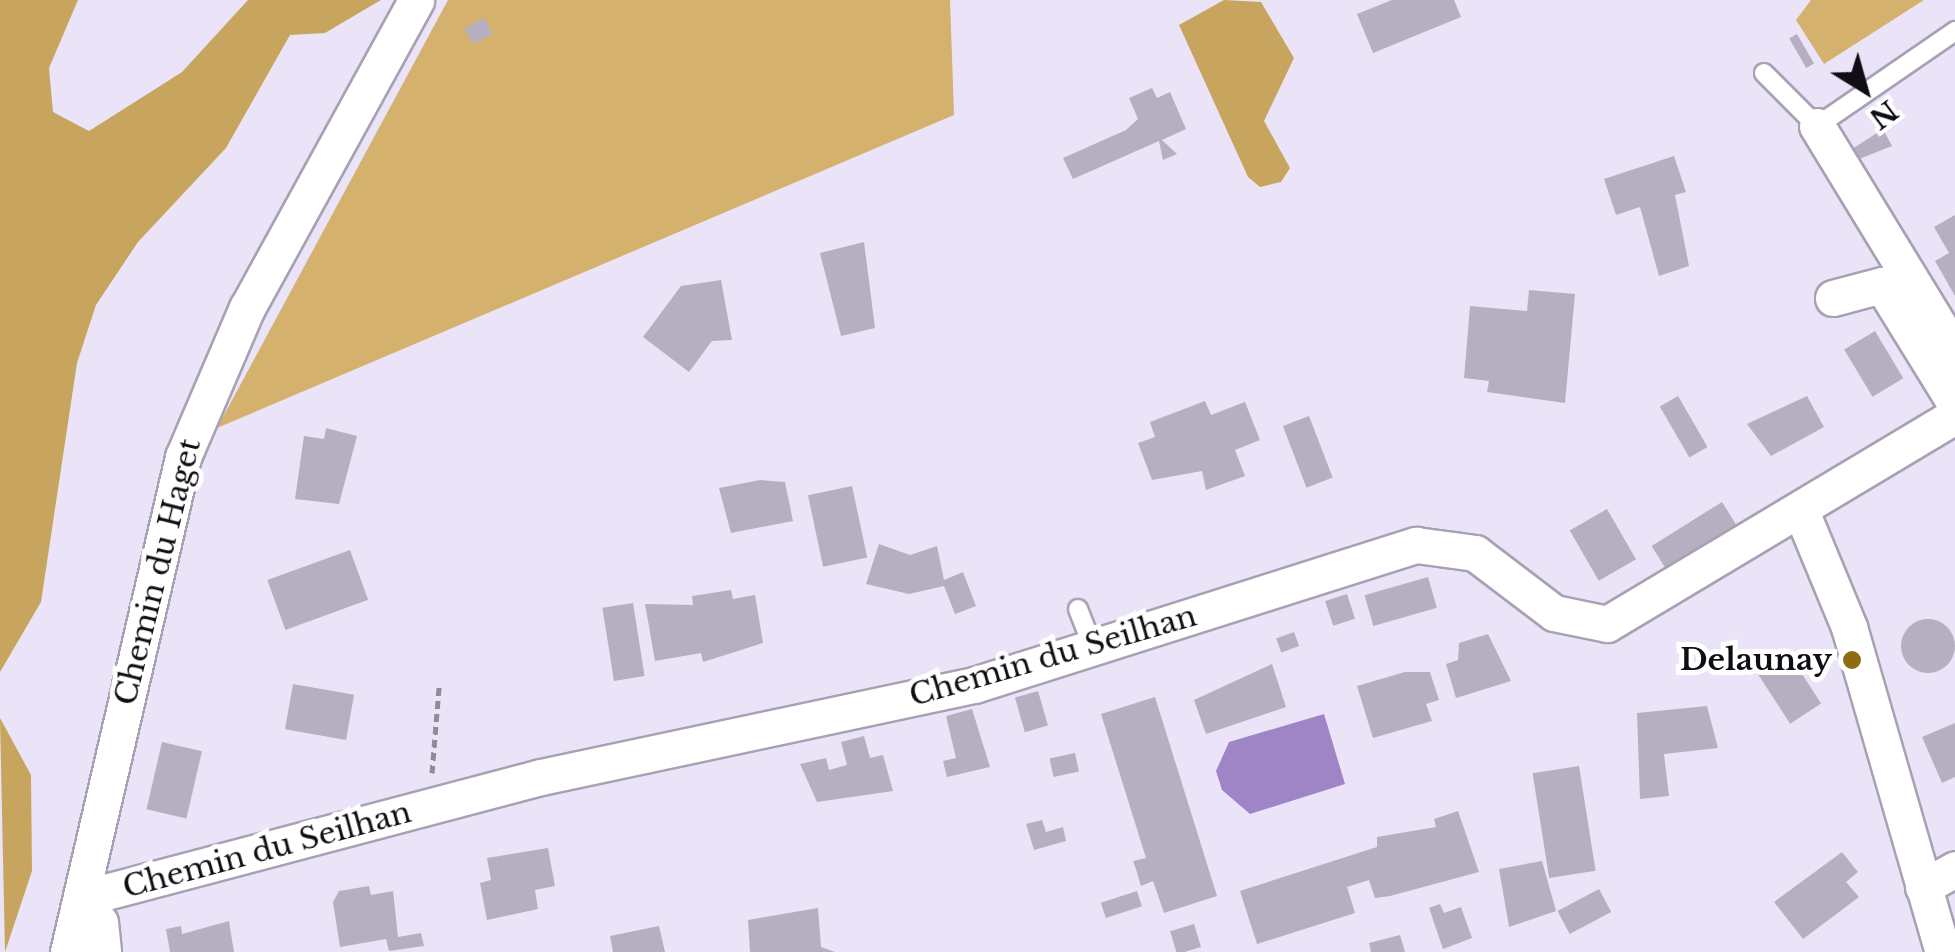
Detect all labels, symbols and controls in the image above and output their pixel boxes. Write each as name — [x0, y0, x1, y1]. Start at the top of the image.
north arrow — [1815, 40, 1915, 140]
text: N — [1862, 92, 1904, 136]
street label: Chemin du Haget — [107, 435, 209, 709]
street label: Chemin du Seilhan — [905, 598, 1201, 714]
place label: Delaunay — [1680, 642, 1832, 678]
marker: Delaunay — [1841, 649, 1863, 671]
street label: Chemin du Seilhan — [119, 794, 415, 906]

